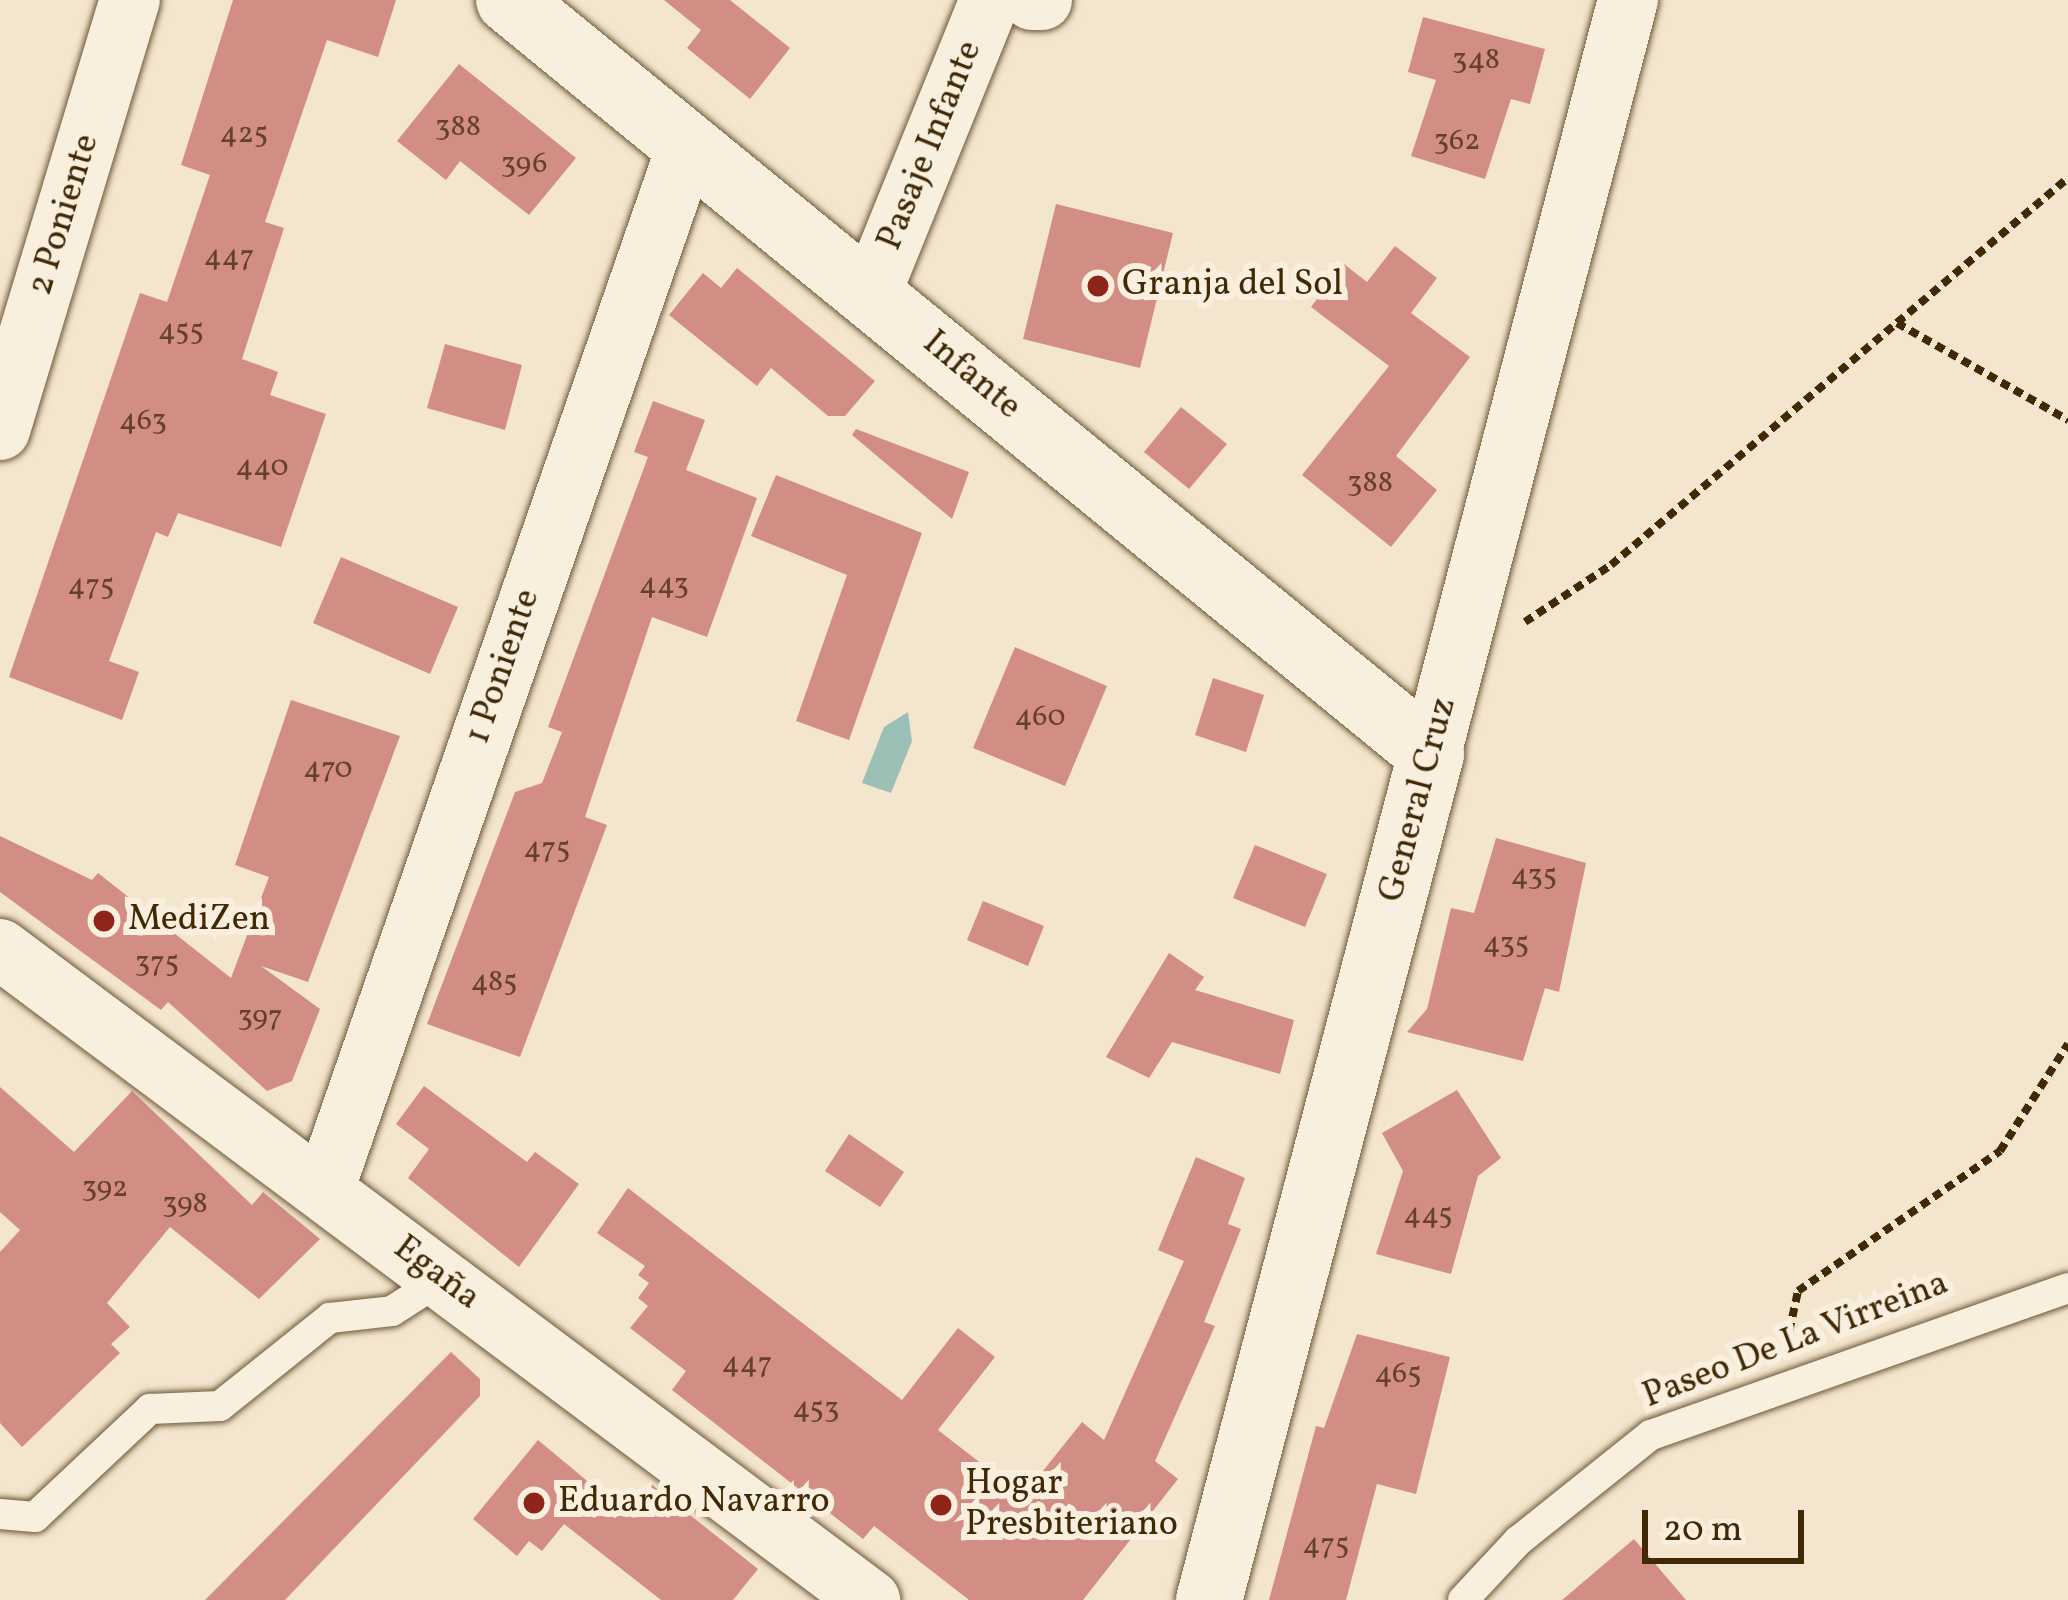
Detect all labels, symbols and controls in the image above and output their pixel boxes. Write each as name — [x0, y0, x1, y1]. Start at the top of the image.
street label: Pasaje Infante — [869, 35, 993, 257]
house number: 348 — [1452, 42, 1500, 78]
house number: 388 — [435, 109, 481, 145]
house number: 425 — [220, 116, 268, 152]
house number: 362 — [1434, 123, 1480, 159]
street label: 2 Poniente — [20, 129, 110, 301]
house number: 396 — [501, 146, 547, 182]
house number: 447 — [204, 239, 254, 275]
place label: Granja del Sol — [1122, 264, 1343, 308]
marker: Granja del Sol — [1085, 273, 1111, 299]
house number: 455 — [158, 313, 204, 349]
street label: Infante — [913, 322, 1029, 430]
house number: 463 — [119, 403, 167, 439]
house number: 440 — [235, 449, 289, 485]
house number: 388 — [1347, 465, 1393, 501]
house number: 443 — [639, 567, 689, 603]
house number: 475 — [68, 568, 114, 604]
street label: 1 Poniente — [457, 584, 551, 750]
street label: General Cruz — [1371, 693, 1467, 907]
house number: 460 — [1015, 699, 1065, 735]
house number: 470 — [303, 751, 353, 787]
house number: 475 — [524, 831, 570, 867]
house number: 435 — [1511, 858, 1557, 894]
place label: MediZen — [128, 899, 270, 943]
marker: MediZen — [91, 908, 117, 934]
house number: 435 — [1483, 926, 1529, 962]
house number: 375 — [135, 945, 179, 981]
house number: 485 — [471, 964, 517, 1000]
house number: 397 — [238, 999, 282, 1035]
house number: 392 — [82, 1170, 128, 1206]
house number: 398 — [162, 1186, 208, 1222]
house number: 445 — [1403, 1197, 1453, 1233]
street label: Egaña — [384, 1227, 488, 1321]
street label: Paseo De La Virreina — [1637, 1263, 1955, 1419]
house number: 447 — [722, 1346, 772, 1382]
house number: 465 — [1374, 1356, 1422, 1392]
house number: 453 — [793, 1391, 839, 1427]
place label: Hogar Presbiteriano — [965, 1462, 1178, 1547]
place label: Eduardo Navarro — [558, 1481, 830, 1525]
scale bar — [1648, 1486, 1810, 1560]
marker: Eduardo Navarro — [521, 1490, 547, 1516]
marker: Hogar Presbiteriano — [928, 1492, 954, 1518]
text: 20 m — [1663, 1506, 1743, 1556]
house number: 475 — [1303, 1527, 1349, 1563]

